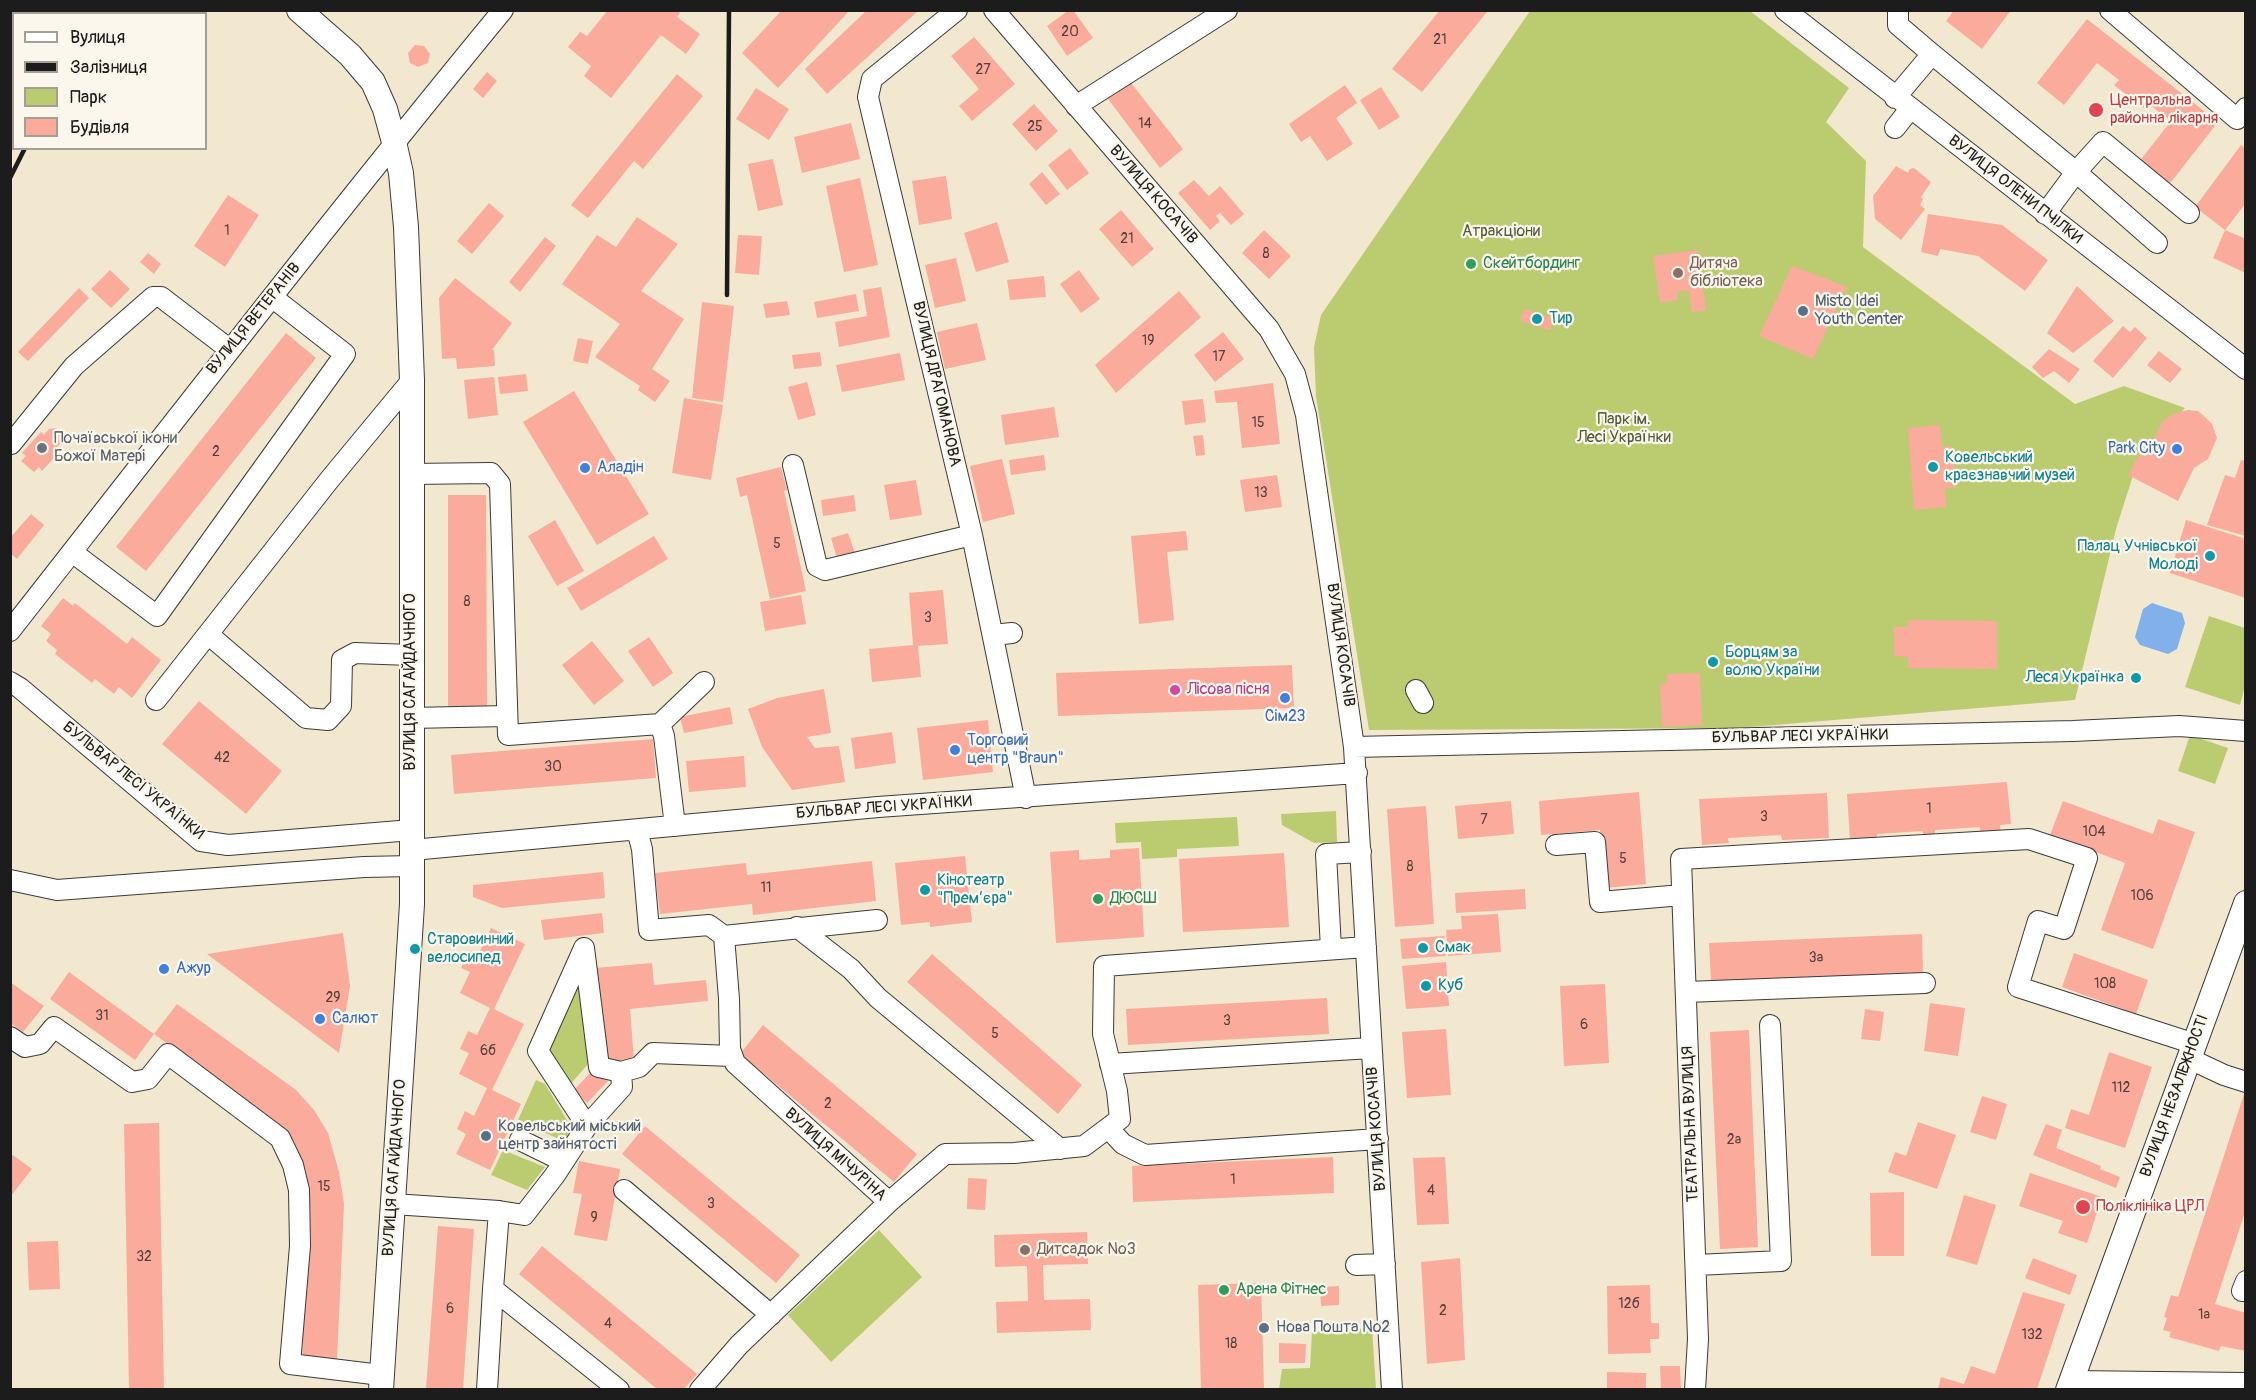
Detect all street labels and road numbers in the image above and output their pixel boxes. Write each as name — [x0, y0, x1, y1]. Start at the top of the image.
street label: ВУЛИЦЯ ОЛЕНИ ПЧІЛКИ — [1944, 132, 2086, 248]
street label: ВУЛИЦЯ КОСАЧІВ — [1105, 142, 1201, 248]
street label: ВУЛИЦЯ ВЕТЕРАНІВ — [203, 259, 305, 379]
street label: ВУЛИЦЯ ДРАГОМАНОВА — [908, 299, 964, 469]
street label: ВУЛИЦЯ КОСАЧІВ — [1322, 582, 1358, 708]
street label: ВУЛИЦЯ САГАЙДАЧНОГО — [401, 593, 421, 771]
street label: БУЛЬВАР ЛЕСІ УКРАЇНКИ — [58, 718, 208, 844]
street label: БУЛЬВАР ЛЕСІ УКРАЇНКИ — [1712, 726, 1888, 748]
street label: БУЛЬВАР ЛЕСІ УКРАЇНКИ — [795, 792, 973, 824]
street label: ВУЛИЦЯ НЕЗАЛЕЖНОСТІ — [2137, 1012, 2213, 1180]
street label: ТЕАТРАЛЬНА ВУЛИЦЯ — [1679, 1045, 1703, 1203]
street label: ВУЛИЦЯ КОСАЧІВ — [1363, 1066, 1391, 1192]
street label: ВУЛИЦЯ САГАЙДАЧНОГО — [379, 1079, 411, 1257]
street label: ВУЛИЦЯ МІЧУРІНА — [780, 1104, 890, 1206]

